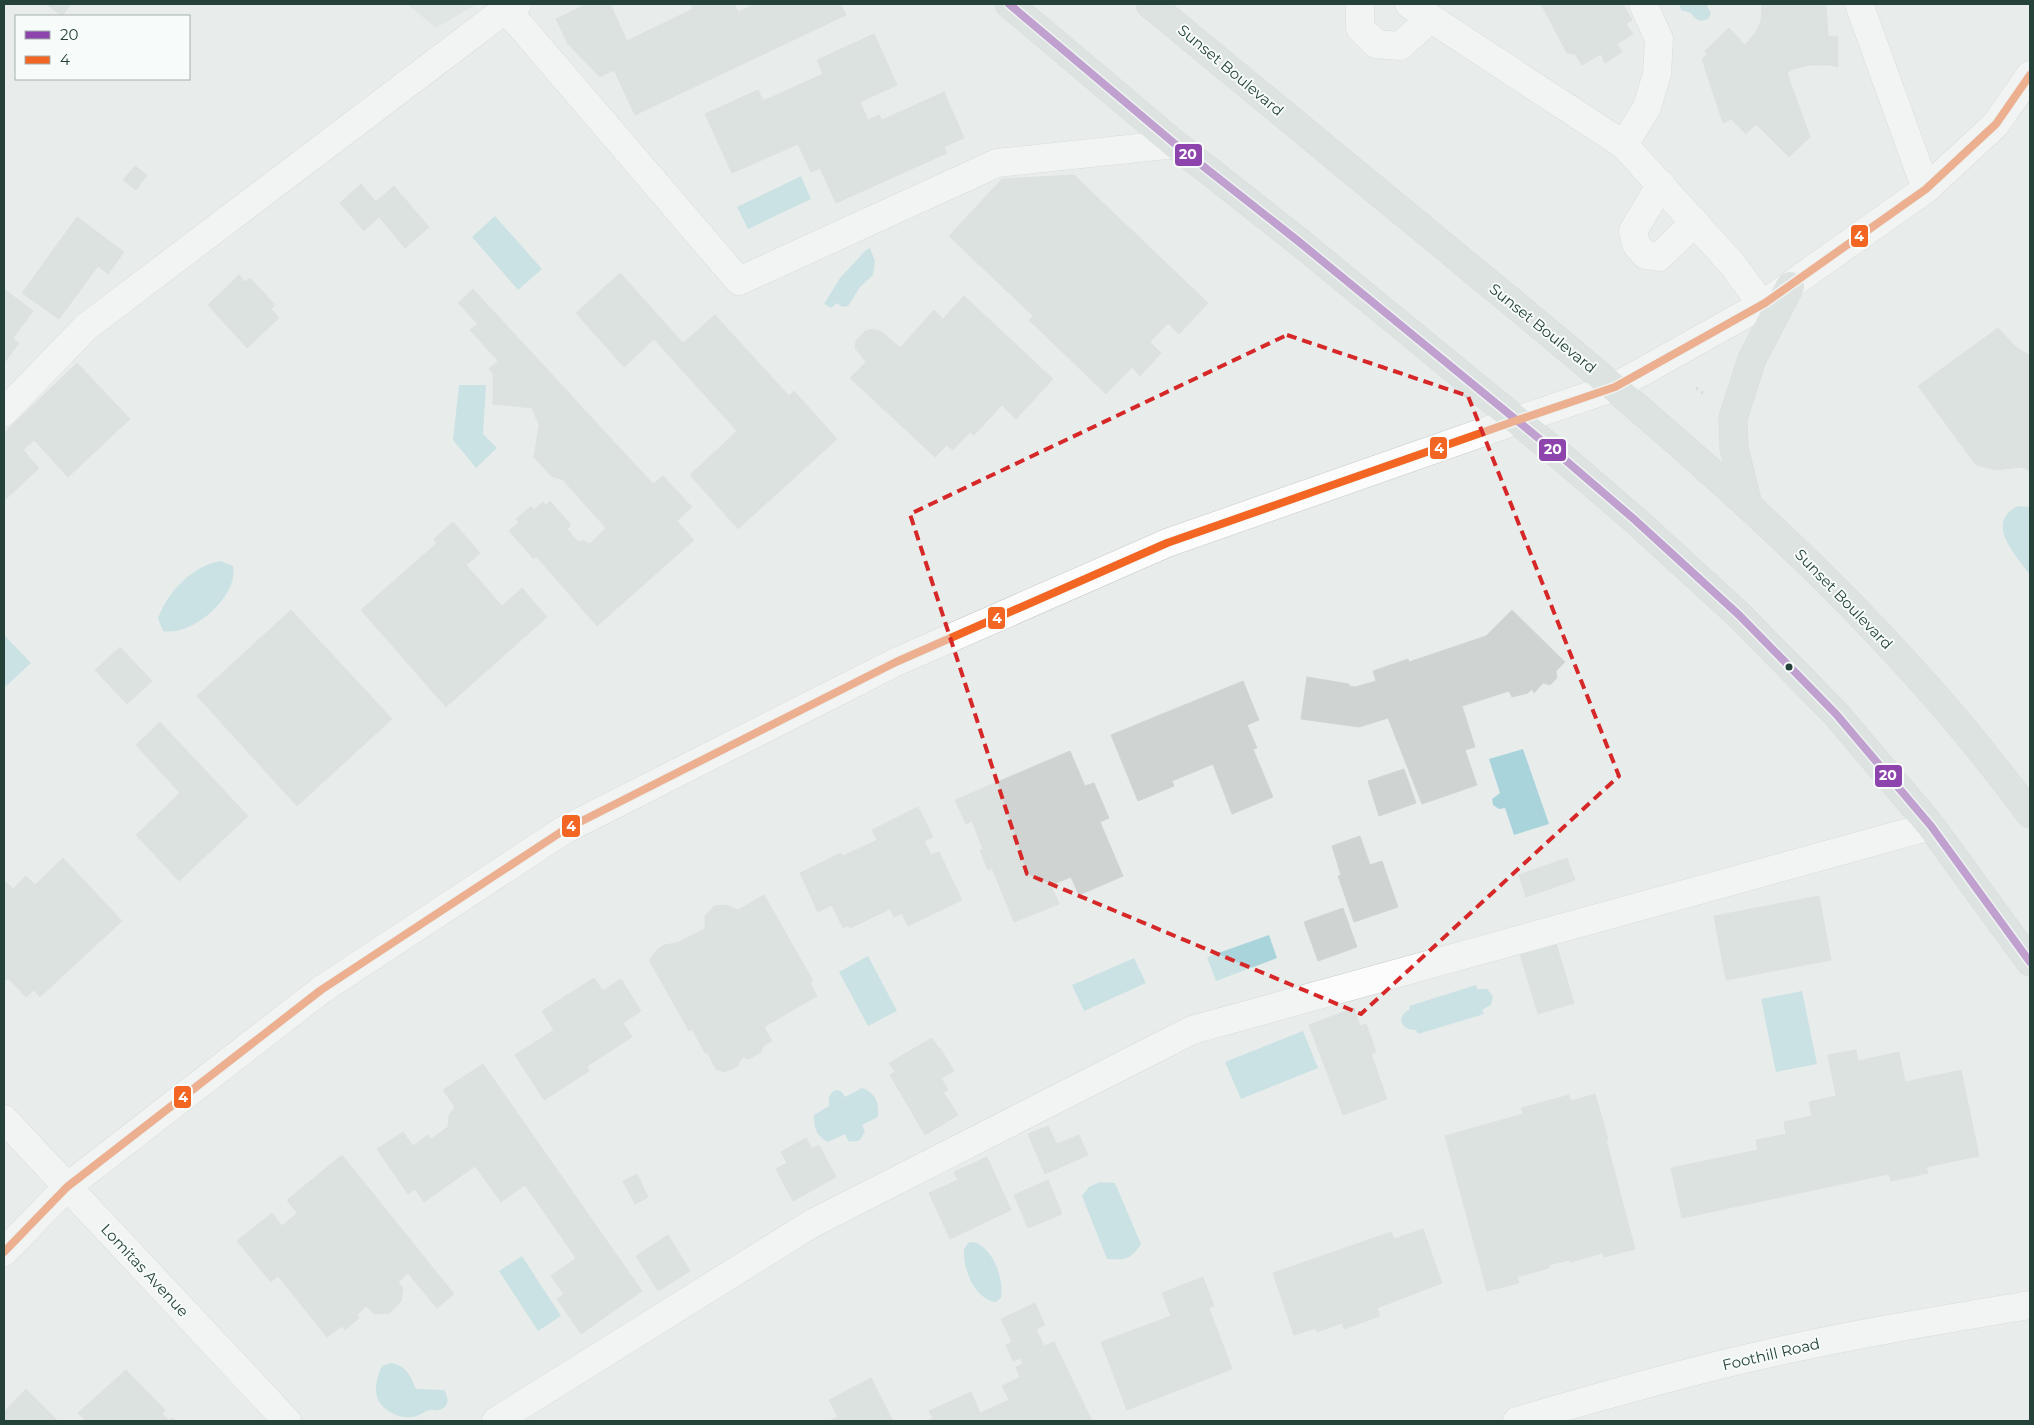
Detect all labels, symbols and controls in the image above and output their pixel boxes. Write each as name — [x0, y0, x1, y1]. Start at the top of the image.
legend — [15, 15, 190, 80]
street label: Sunset Boulevard — [1174, 20, 1288, 120]
text: 20 — [60, 25, 78, 44]
text: 4 — [60, 50, 70, 69]
line badge: 20 — [1174, 143, 1203, 167]
text: 20 — [1179, 145, 1197, 163]
line badge: 4 — [1850, 224, 1869, 248]
text: 4 — [1854, 227, 1864, 245]
street label: Sunset Boulevard — [1486, 279, 1600, 377]
line badge: 4 — [1429, 436, 1448, 460]
line badge: 20 — [1538, 438, 1567, 462]
text: 4 — [1434, 439, 1444, 457]
text: 20 — [1544, 440, 1562, 458]
street label: Sunset Boulevard — [1791, 545, 1897, 653]
line badge: 4 — [987, 606, 1006, 630]
text: 4 — [992, 609, 1002, 627]
unlabelled marker — [1784, 662, 1794, 672]
line badge: 20 — [1874, 764, 1903, 788]
text: 20 — [1879, 766, 1897, 784]
line badge: 4 — [561, 814, 581, 838]
text: 4 — [566, 817, 576, 835]
line badge: 4 — [173, 1085, 192, 1109]
text: 4 — [178, 1088, 188, 1106]
street label: Lomitas Avenue — [97, 1219, 193, 1321]
street label: Foothill Road — [1720, 1334, 1822, 1374]

